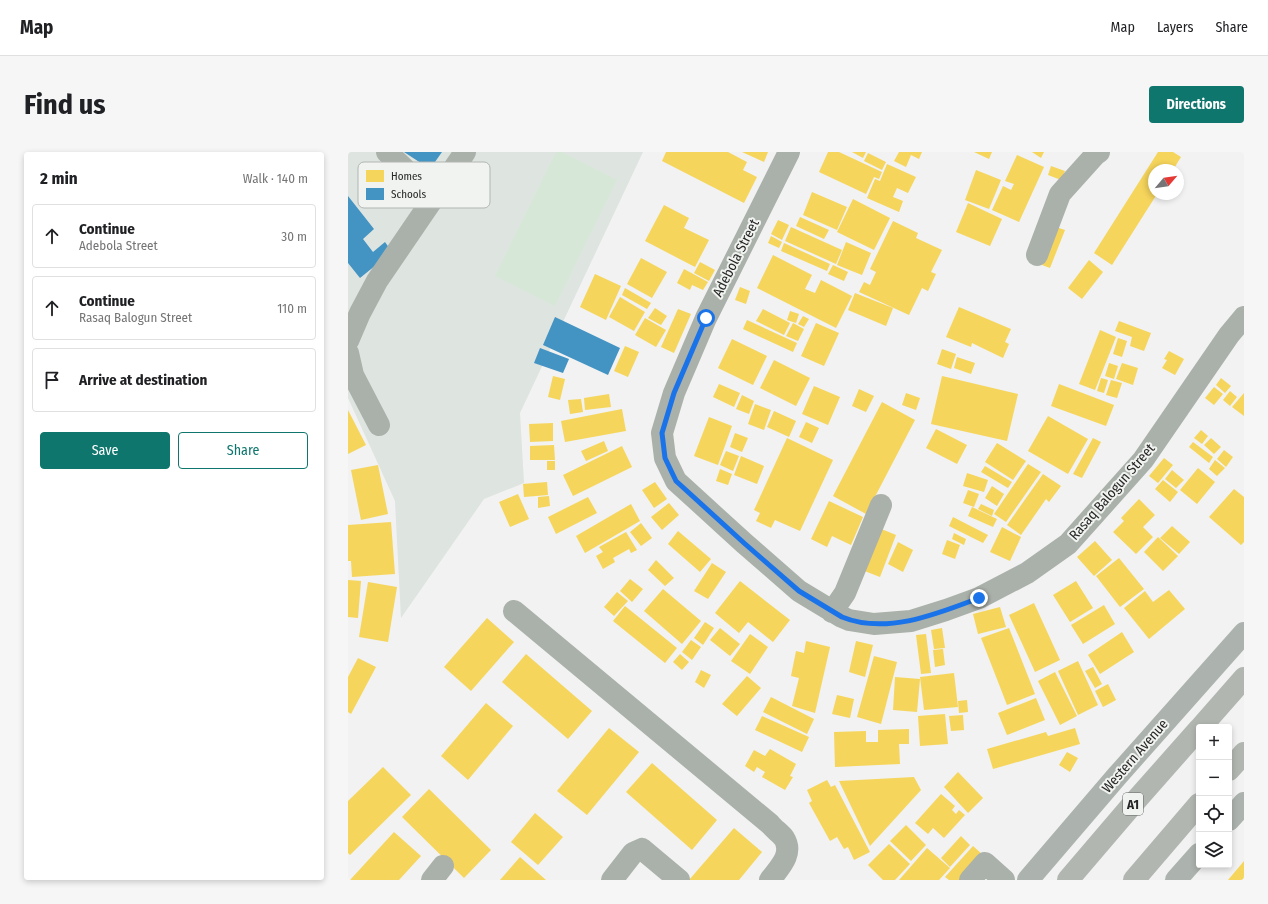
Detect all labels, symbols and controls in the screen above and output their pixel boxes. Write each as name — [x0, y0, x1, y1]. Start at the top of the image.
text: Map — [20, 16, 53, 39]
text: Map — [1111, 19, 1135, 36]
text: Layers — [1157, 19, 1193, 36]
text: Share — [1215, 19, 1248, 36]
button: Directions — [1149, 86, 1244, 123]
text: Find us — [24, 88, 106, 121]
legend — [358, 162, 490, 208]
north arrow — [1148, 164, 1184, 200]
text: 2 min — [40, 168, 78, 189]
text: Homes — [391, 170, 422, 183]
text: Walk · 140 m — [243, 171, 308, 186]
text: Schools — [391, 188, 426, 201]
street label: Adebola Street — [709, 216, 763, 300]
text: Continue — [79, 220, 135, 238]
icon: ahead — [41, 225, 63, 247]
text: 30 m — [281, 229, 307, 244]
text: Adebola Street — [79, 238, 158, 253]
text: Continue — [79, 292, 135, 310]
icon: ahead — [41, 297, 63, 319]
text: 110 m — [277, 301, 307, 316]
route start — [697, 309, 715, 327]
text: Rasaq Balogun Street — [79, 310, 192, 325]
icon: arrive — [41, 369, 63, 391]
text: Arrive at destination — [79, 371, 207, 389]
button: Save — [40, 432, 170, 469]
button: Share — [178, 432, 308, 469]
street label: Rasaq Balogun Street — [1066, 440, 1159, 544]
route end — [970, 589, 988, 607]
street label: Western Avenue — [1098, 716, 1172, 796]
map controls — [1196, 724, 1232, 868]
button: + — [1196, 724, 1232, 760]
button: − — [1196, 760, 1232, 796]
road number: A1 — [1123, 793, 1143, 815]
button: locate — [1196, 796, 1232, 832]
button: layers — [1196, 832, 1232, 868]

